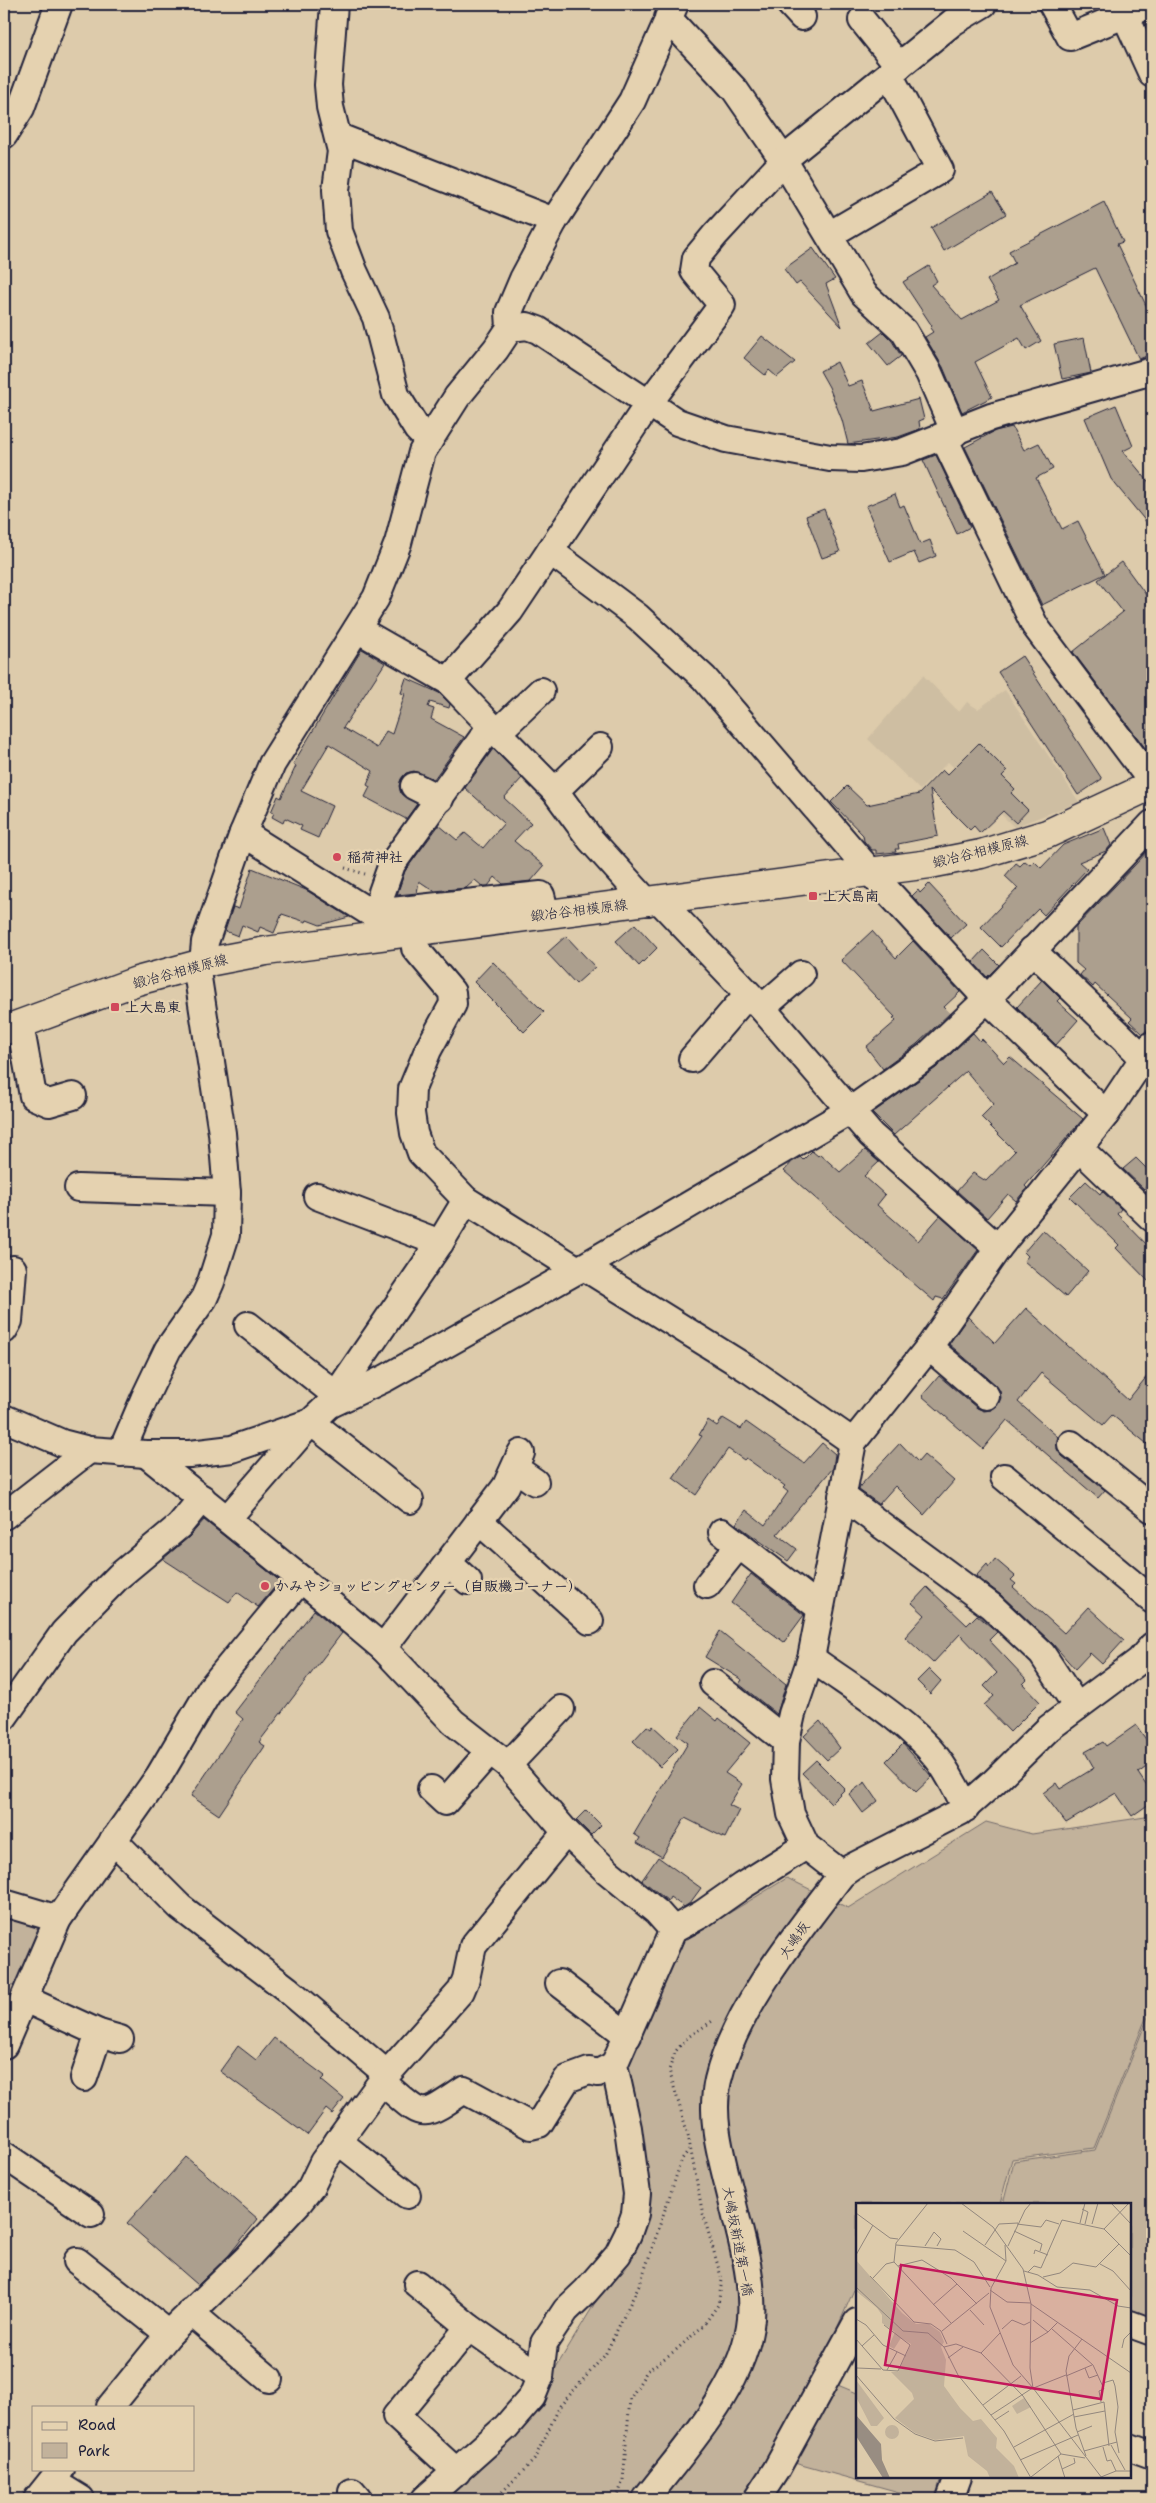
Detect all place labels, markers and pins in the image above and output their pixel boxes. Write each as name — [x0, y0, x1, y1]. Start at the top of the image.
place label: 稲荷神社 — [347, 848, 403, 866]
marker: 稲荷神社 — [331, 851, 343, 863]
place label: 上大島南 — [823, 887, 879, 905]
marker: 上大島南 — [807, 890, 819, 902]
place label: 上大島東 — [125, 998, 181, 1016]
marker: 上大島東 — [109, 1001, 121, 1013]
place label: かみやショッピングセンター（自販機コーナー） — [275, 1577, 582, 1595]
marker: かみやショッピングセンター（自販機コーナー） — [259, 1580, 271, 1592]

